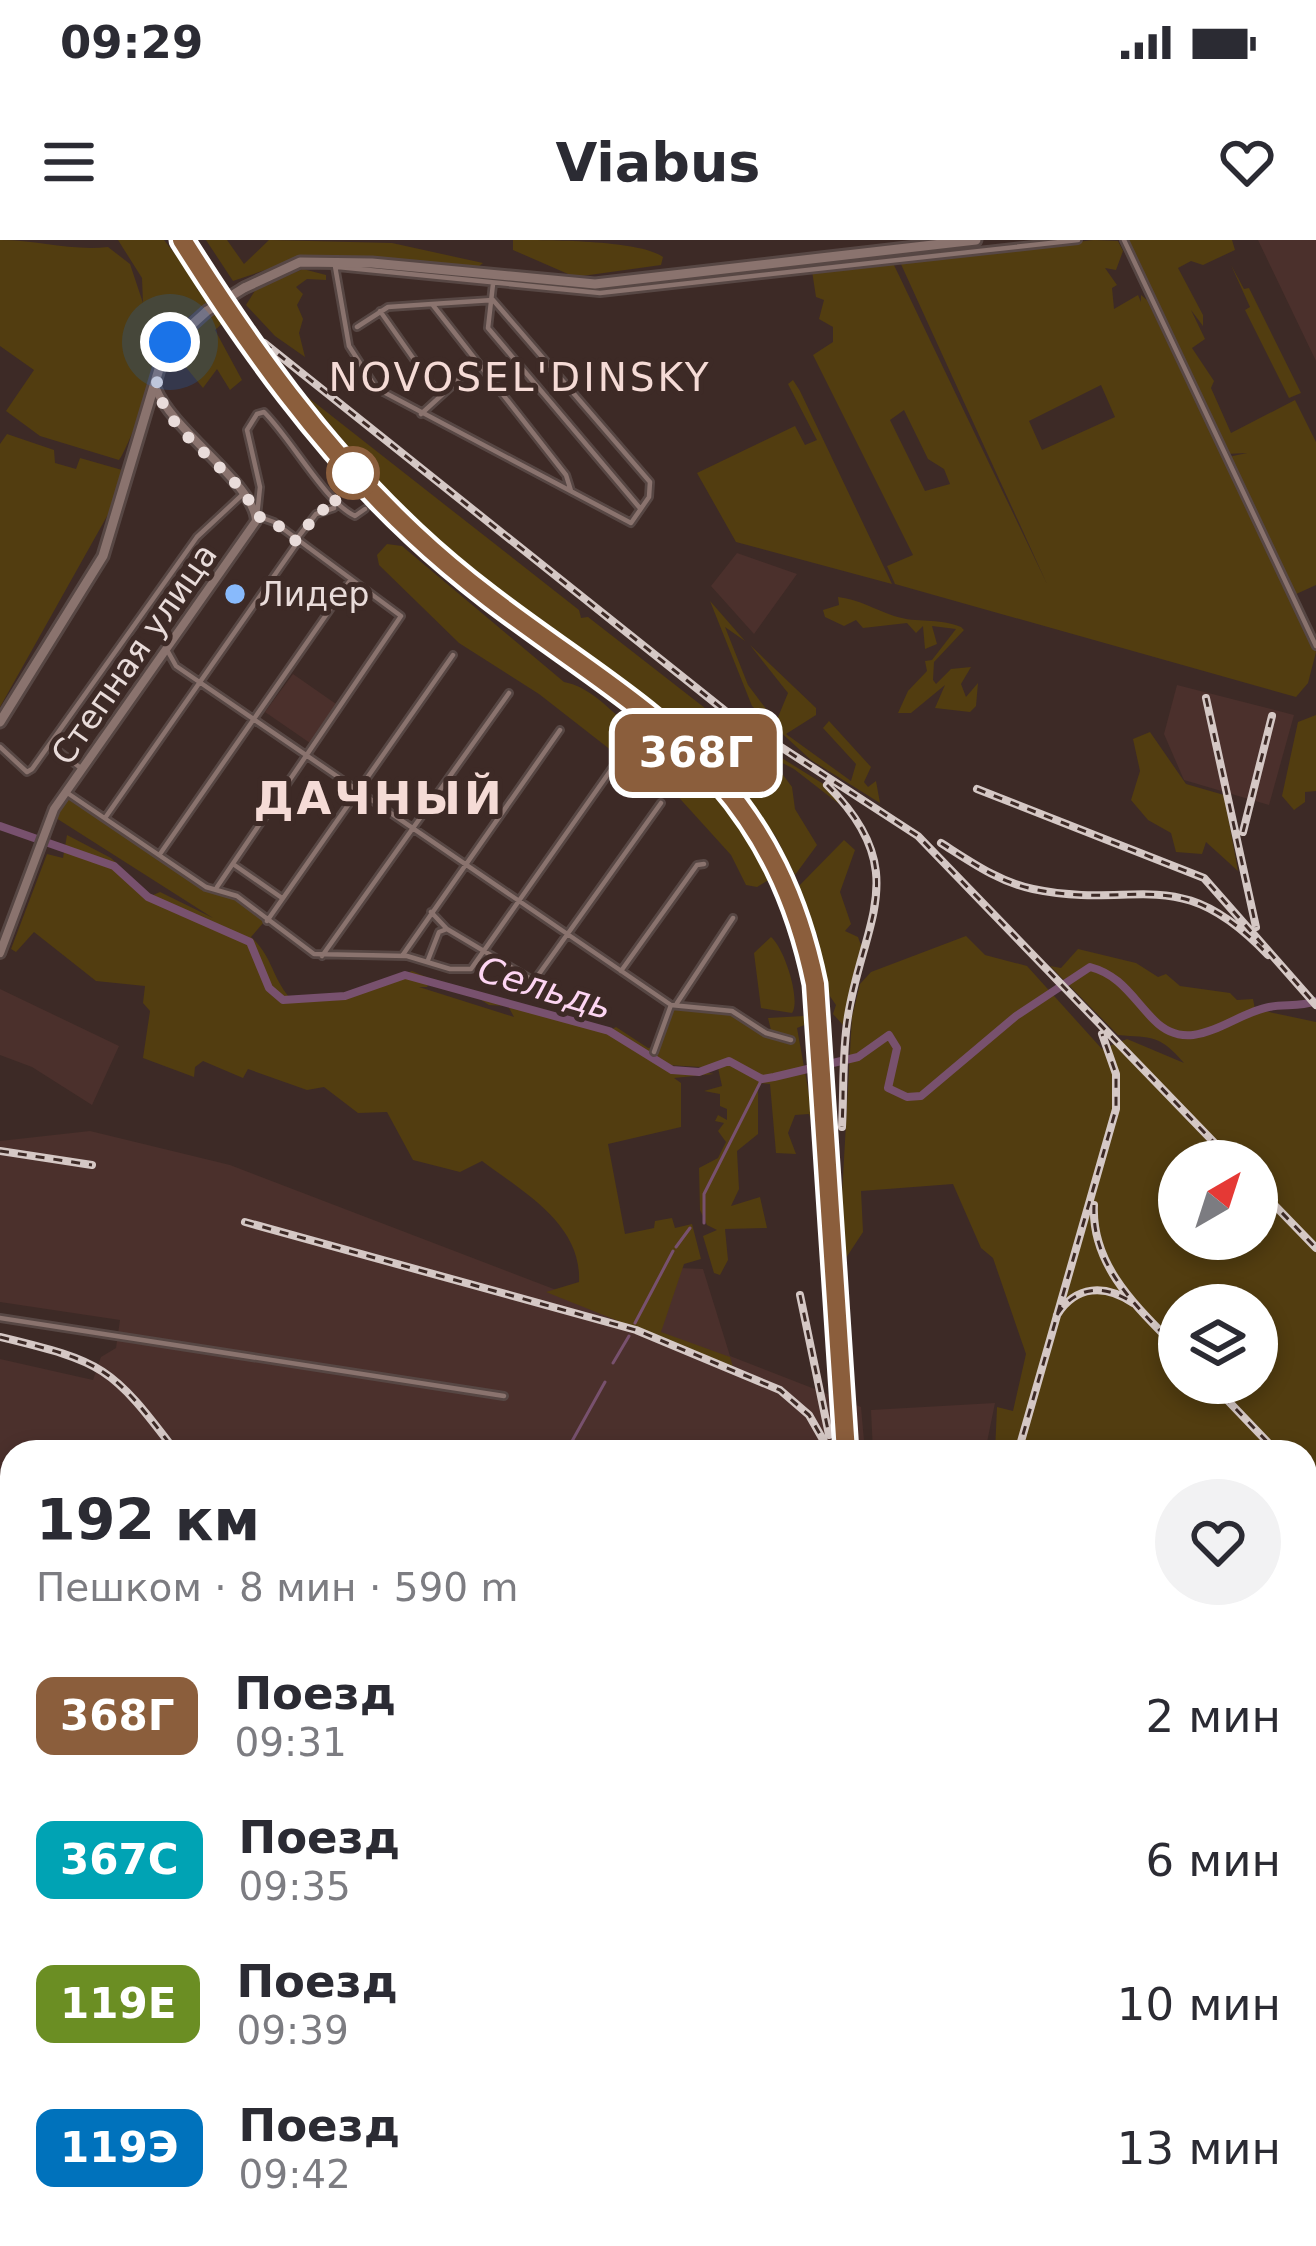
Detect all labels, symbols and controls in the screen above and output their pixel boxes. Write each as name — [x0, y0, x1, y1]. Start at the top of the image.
text: 09:29 — [60, 16, 203, 69]
icon: menu — [36, 129, 102, 195]
icon: heart — [1214, 129, 1280, 195]
text: Viabus — [555, 131, 761, 194]
your location — [140, 312, 200, 372]
district label: NOVOSEL'DINSKY — [328, 355, 712, 400]
unlabelled marker — [328, 448, 378, 498]
street label: Степная улица — [43, 536, 225, 772]
place label: Лидер — [259, 575, 369, 614]
marker: Лидер — [222, 581, 248, 607]
line badge: 368Г — [612, 714, 780, 792]
text: 368Г — [639, 728, 753, 777]
district label: ДАЧНЫЙ — [253, 772, 505, 825]
water label: Сельдь — [473, 948, 617, 1028]
north arrow — [1158, 1140, 1278, 1260]
map controls — [1158, 1140, 1278, 1404]
button: layers — [1158, 1284, 1278, 1404]
button: heart — [1155, 1479, 1281, 1605]
text: 192 км — [36, 1487, 260, 1553]
text: Пешком · 8 мин · 590 m — [36, 1565, 519, 1610]
text: Поезд — [234, 1667, 396, 1720]
text: 2 мин — [1145, 1690, 1281, 1743]
text: 368Г — [60, 1691, 174, 1740]
text: 09:31 — [234, 1720, 347, 1765]
text: Поезд — [239, 1811, 400, 1864]
text: 6 мин — [1145, 1834, 1281, 1887]
text: 367С — [60, 1835, 179, 1884]
text: 09:35 — [239, 1864, 351, 1909]
text: Поезд — [236, 1955, 398, 2008]
text: 10 мин — [1117, 1978, 1281, 2031]
text: 119Е — [60, 1979, 176, 2028]
text: 09:39 — [236, 2008, 349, 2053]
text: Поезд — [239, 2099, 400, 2152]
text: 13 мин — [1117, 2122, 1281, 2175]
text: 119Э — [60, 2123, 179, 2172]
text: 09:42 — [239, 2152, 351, 2197]

